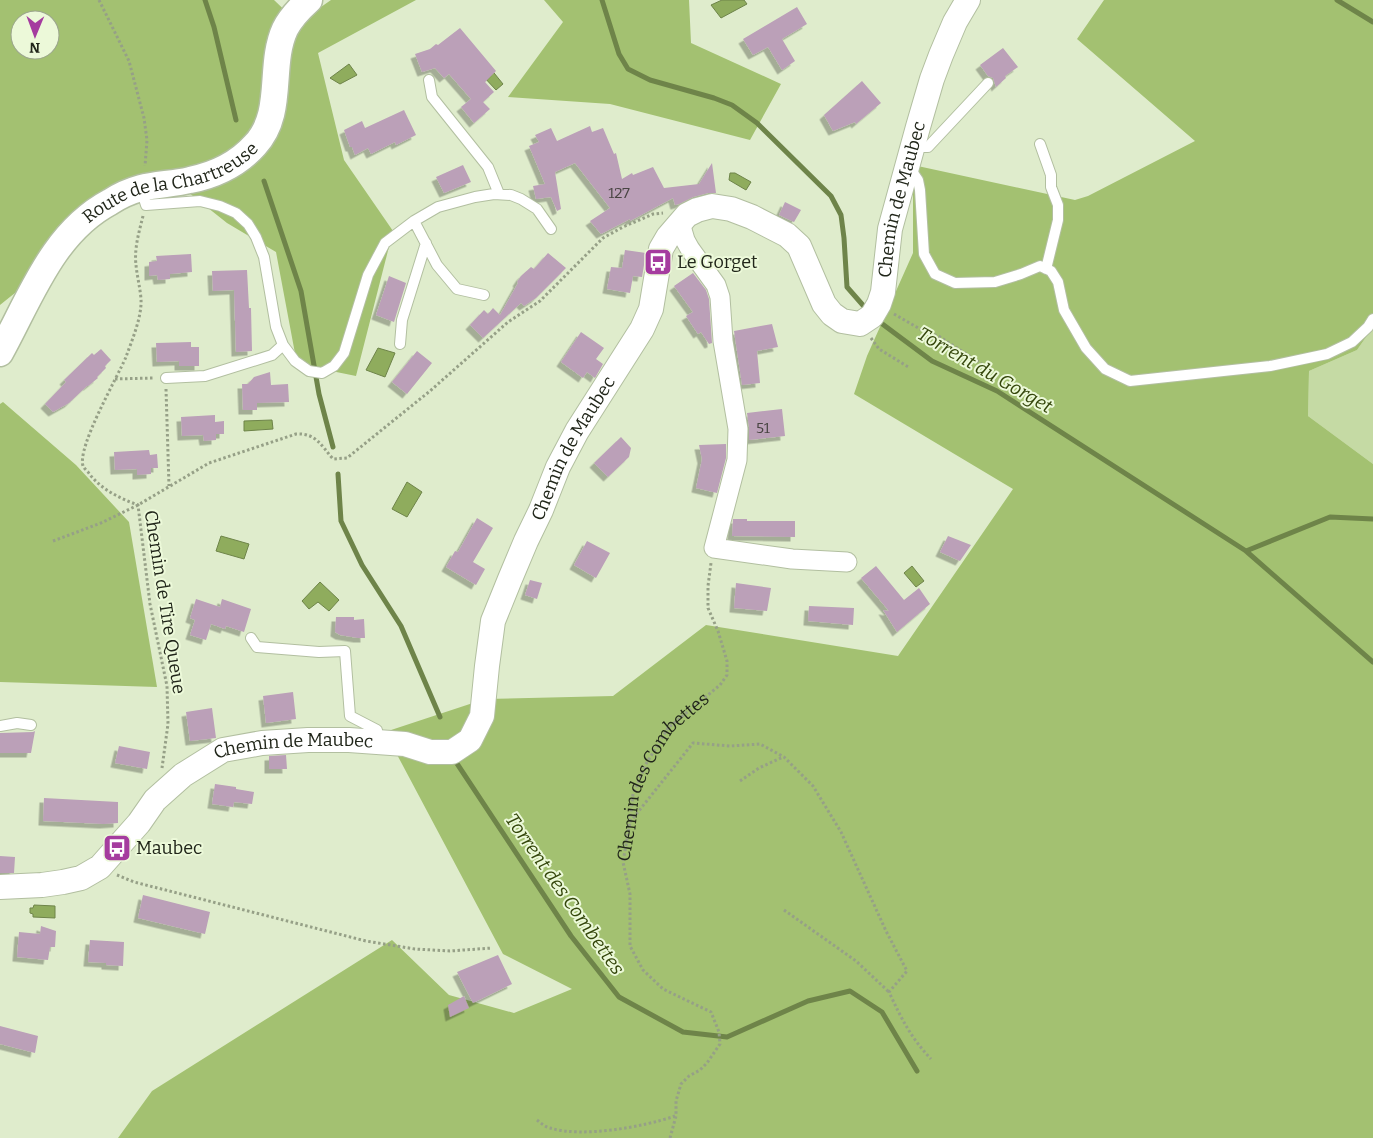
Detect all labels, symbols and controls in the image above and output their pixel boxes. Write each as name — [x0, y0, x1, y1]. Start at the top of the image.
north arrow — [10, 10, 60, 60]
text: N — [29, 39, 40, 56]
street label: Chemin de Maubec — [874, 119, 930, 279]
street label: Route de la Chartreuse — [78, 138, 263, 228]
house number: 127 — [608, 184, 630, 202]
bus stop icon: Le Gorget — [643, 247, 673, 277]
place label: Le Gorget — [677, 251, 758, 273]
water label: Torrent du Gorget — [913, 322, 1057, 418]
street label: Chemin de Maubec — [527, 372, 620, 524]
house number: 51 — [756, 419, 770, 437]
street label: Chemin de Tire Queue — [140, 509, 190, 695]
street label: Chemin des Combettes — [612, 688, 714, 863]
street label: Chemin de Maubec — [209, 729, 374, 764]
water label: Torrent des Combettes — [501, 809, 629, 979]
bus stop icon: Maubec — [102, 833, 132, 863]
place label: Maubec — [136, 837, 202, 859]

